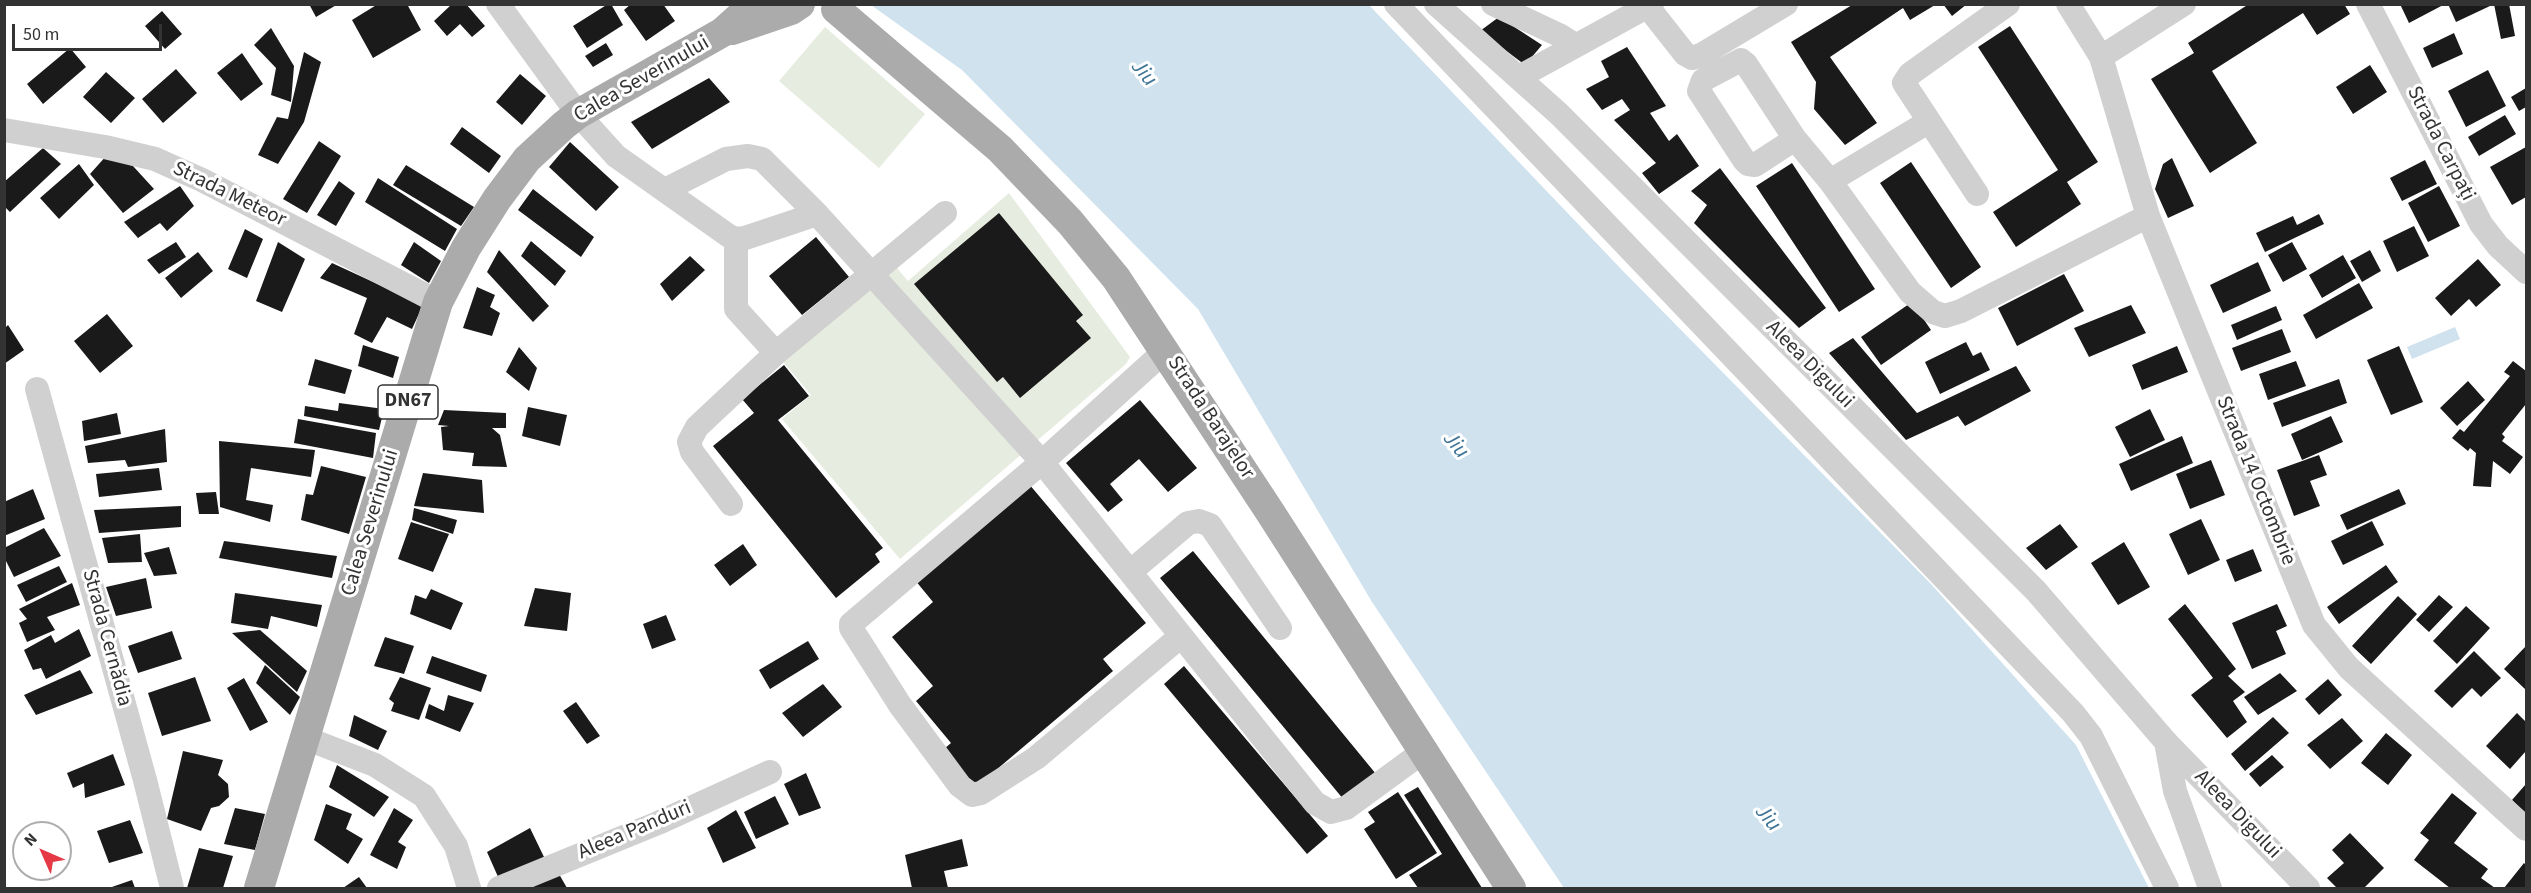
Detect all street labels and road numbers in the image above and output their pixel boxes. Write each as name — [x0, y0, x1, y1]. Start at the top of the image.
street label: Calea Severinului — [570, 31, 714, 129]
street label: Strada Carpați — [2400, 82, 2480, 206]
street label: Strada Meteor — [168, 157, 290, 233]
street label: Aleea Digului — [1760, 316, 1858, 414]
street label: Strada Barajelor — [1161, 352, 1259, 484]
road number: DN67 — [378, 385, 438, 419]
street label: Strada 14 Octombrie — [2210, 393, 2300, 569]
street label: Calea Severinului — [337, 447, 405, 599]
street label: Strada Cernădia — [76, 567, 136, 709]
street label: Aleea Digului — [2188, 765, 2286, 865]
street label: Aleea Panduri — [575, 796, 695, 866]

